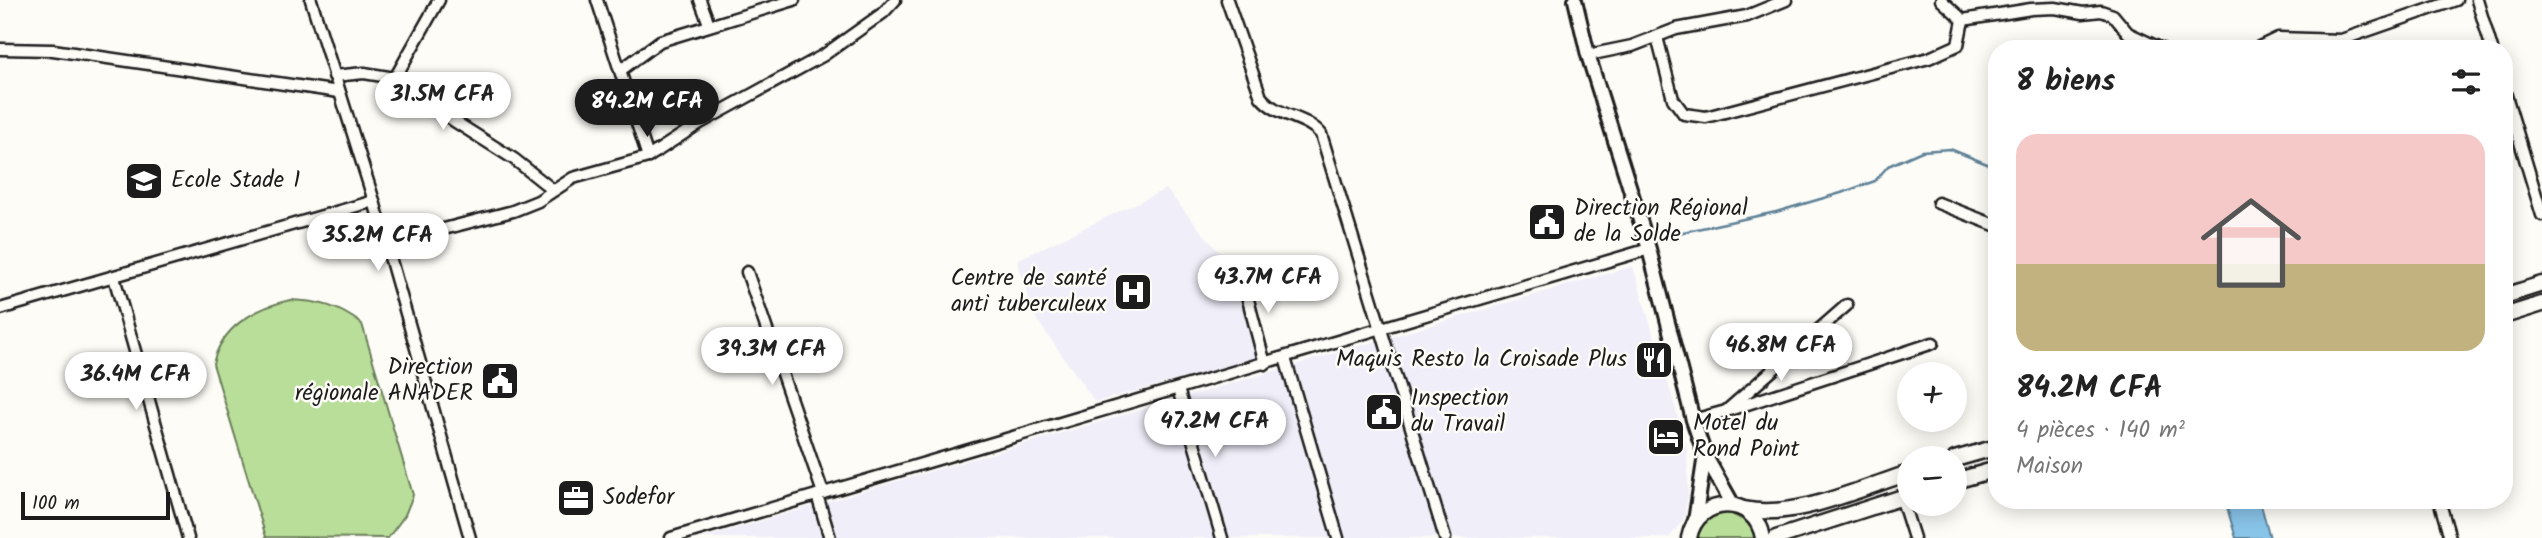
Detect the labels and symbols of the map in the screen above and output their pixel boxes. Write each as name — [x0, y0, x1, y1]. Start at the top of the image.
pin: 31.5M CFA — [363, 72, 523, 132]
pin: 84.2M CFA — [567, 80, 727, 139]
school or university icon: Ecole Stade 1 — [123, 160, 165, 202]
place label: Ecole Stade 1 — [171, 163, 301, 199]
place label: Direction Régional de la Solde — [1574, 191, 1748, 253]
public building icon: Direction Régional de la Solde — [1526, 201, 1568, 243]
pin: 35.2M CFA — [298, 214, 458, 273]
pin: 43.7M CFA — [1188, 256, 1348, 315]
place label: Centre de santé anti tuberculeux — [951, 261, 1107, 323]
hospital icon: Centre de santé anti tuberculeux — [1112, 271, 1154, 313]
pin: 46.8M CFA — [1701, 324, 1861, 383]
pin: 39.3M CFA — [692, 328, 852, 387]
restaurant icon: Maquis Resto la Croisade Plus — [1633, 339, 1675, 381]
place label: Maquis Resto la Croisade Plus — [1336, 342, 1627, 378]
place label: Direction régionale ANADER — [295, 350, 473, 412]
pin: 36.4M CFA — [56, 352, 216, 412]
public building icon: Direction régionale ANADER — [479, 360, 521, 402]
place label: Inspection du Travail — [1411, 381, 1509, 443]
public building icon: Inspection du Travail — [1363, 391, 1405, 433]
pin: 47.2M CFA — [1135, 400, 1295, 459]
place label: Motel du Rond Point — [1693, 406, 1800, 468]
hotel icon: Motel du Rond Point — [1645, 416, 1687, 458]
office icon: Sodefor — [555, 477, 597, 519]
place label: Sodefor — [603, 480, 676, 516]
scale bar — [21, 489, 170, 521]

